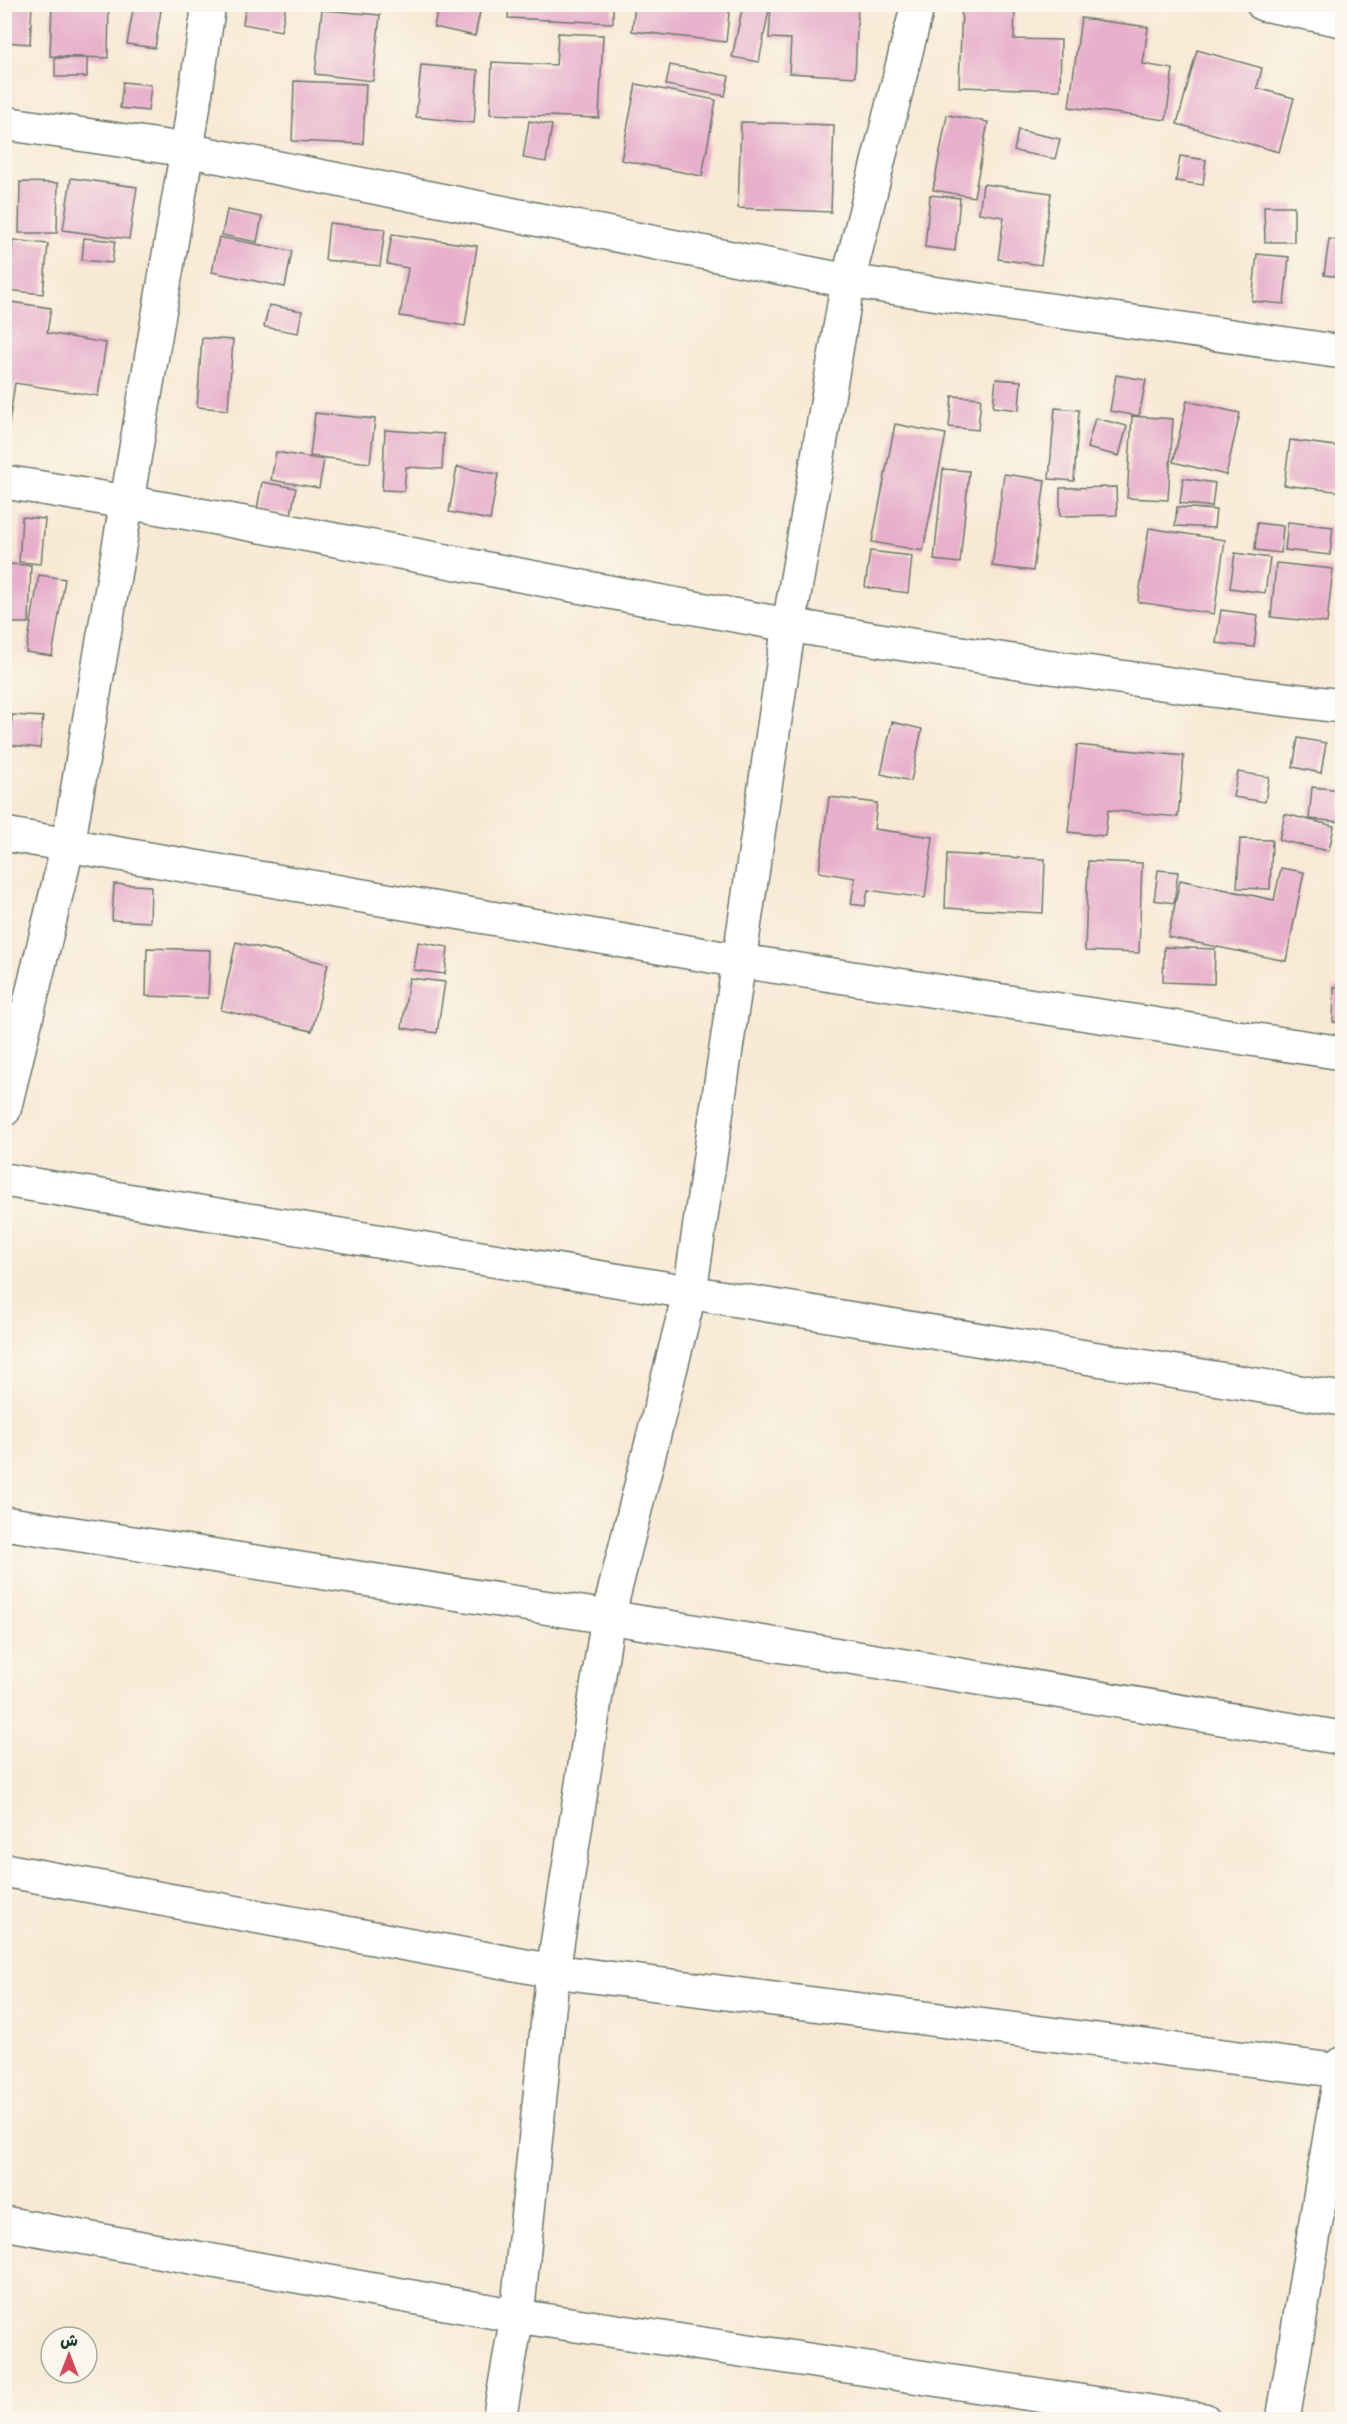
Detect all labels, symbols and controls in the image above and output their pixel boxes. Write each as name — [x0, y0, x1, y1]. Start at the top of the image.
north arrow — [39, 2325, 99, 2385]
text: ش — [60, 2332, 78, 2351]

